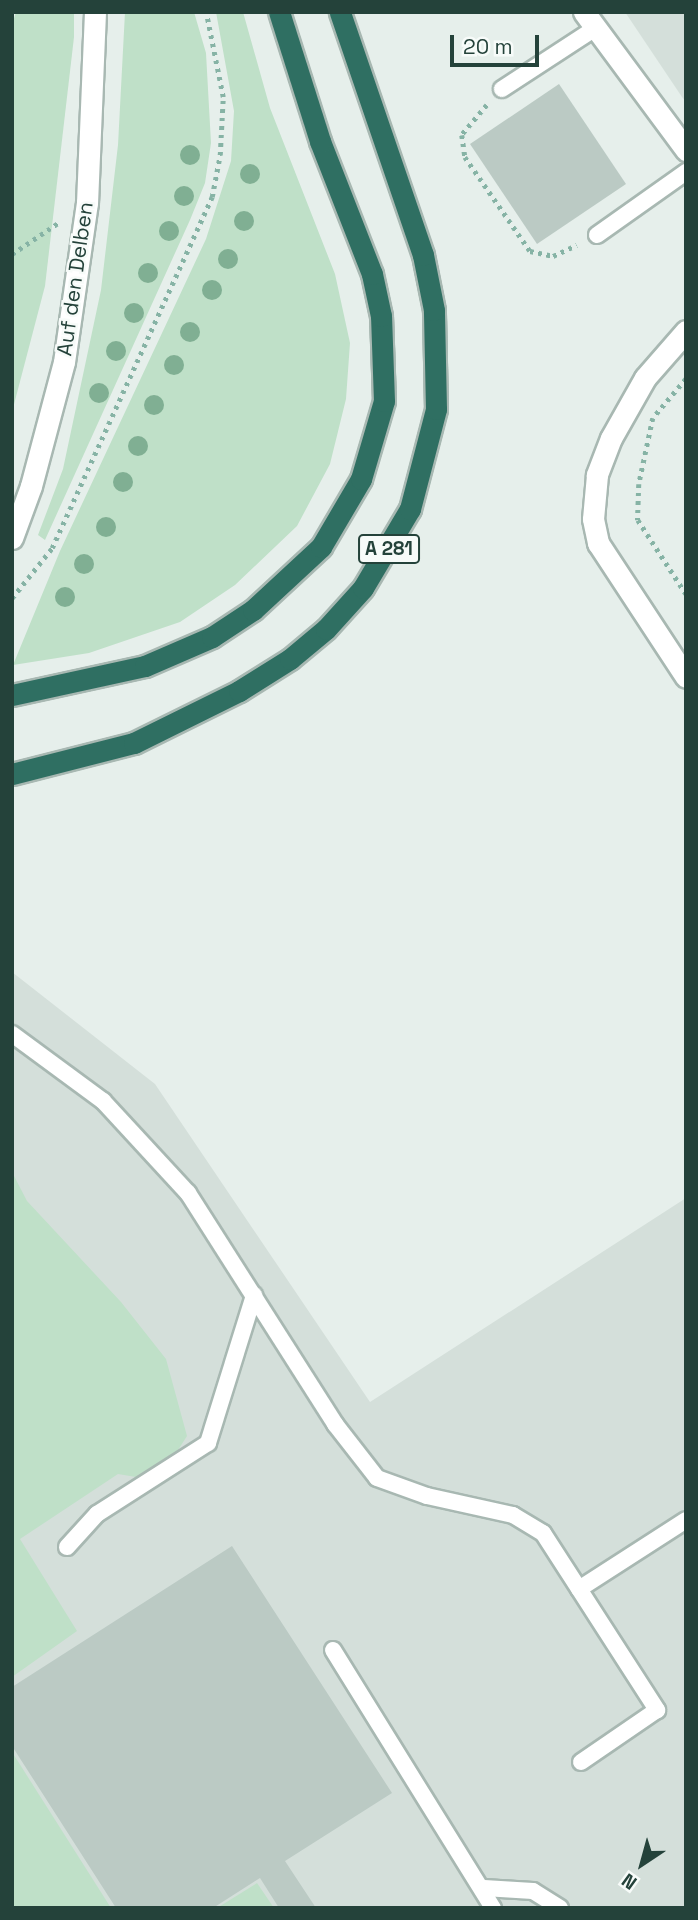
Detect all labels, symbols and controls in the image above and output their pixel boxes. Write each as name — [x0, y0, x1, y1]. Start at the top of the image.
scale bar — [453, 21, 542, 65]
text: 20 m — [463, 33, 513, 60]
street label: Auf den Delben — [52, 200, 98, 358]
road number: A 281 — [358, 534, 420, 564]
north arrow — [607, 1829, 677, 1899]
text: N — [617, 1868, 642, 1895]

